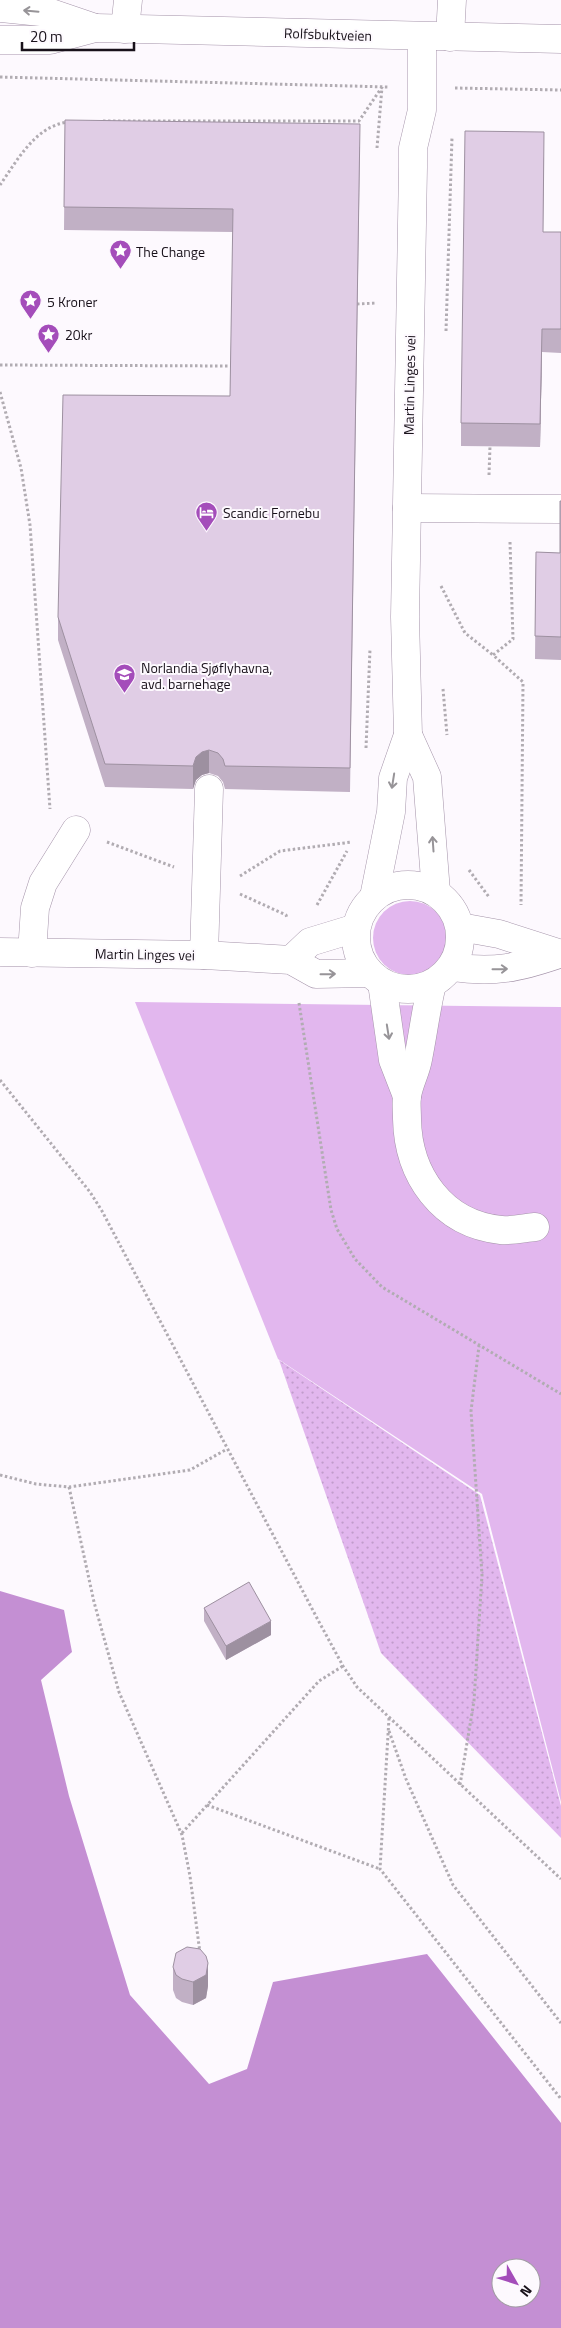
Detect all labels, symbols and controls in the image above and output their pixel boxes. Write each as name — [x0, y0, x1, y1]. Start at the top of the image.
one-way arrow — [24, 6, 40, 16]
scale bar — [22, 20, 135, 52]
street label: Rolfsbuktveien — [284, 22, 372, 46]
text: 20 m — [30, 25, 63, 48]
place icon: The Change — [108, 239, 132, 270]
place label: The Change — [136, 241, 205, 262]
place icon: 5 Kroner — [19, 289, 43, 320]
place label: 5 Kroner — [47, 291, 98, 312]
place icon: 20kr — [37, 322, 61, 353]
place label: 20kr — [65, 324, 92, 345]
street label: Martin Linges vei — [398, 335, 420, 435]
hotel icon: Scandic Fornebu — [195, 500, 219, 531]
place label: Scandic Fornebu — [223, 502, 320, 523]
place label: Norlandia Sjøflyhavna, avd. barnehage — [141, 657, 273, 694]
school or university icon: Norlandia Sjøflyhavna, avd. barnehage — [113, 663, 137, 694]
one-way arrow — [388, 773, 398, 789]
one-way arrow — [429, 836, 438, 852]
street label: Martin Linges vei — [95, 943, 195, 965]
one-way arrow — [491, 964, 507, 974]
one-way arrow — [320, 969, 336, 978]
one-way arrow — [384, 1023, 394, 1039]
north arrow — [491, 2258, 541, 2308]
text: N — [515, 2281, 538, 2302]

